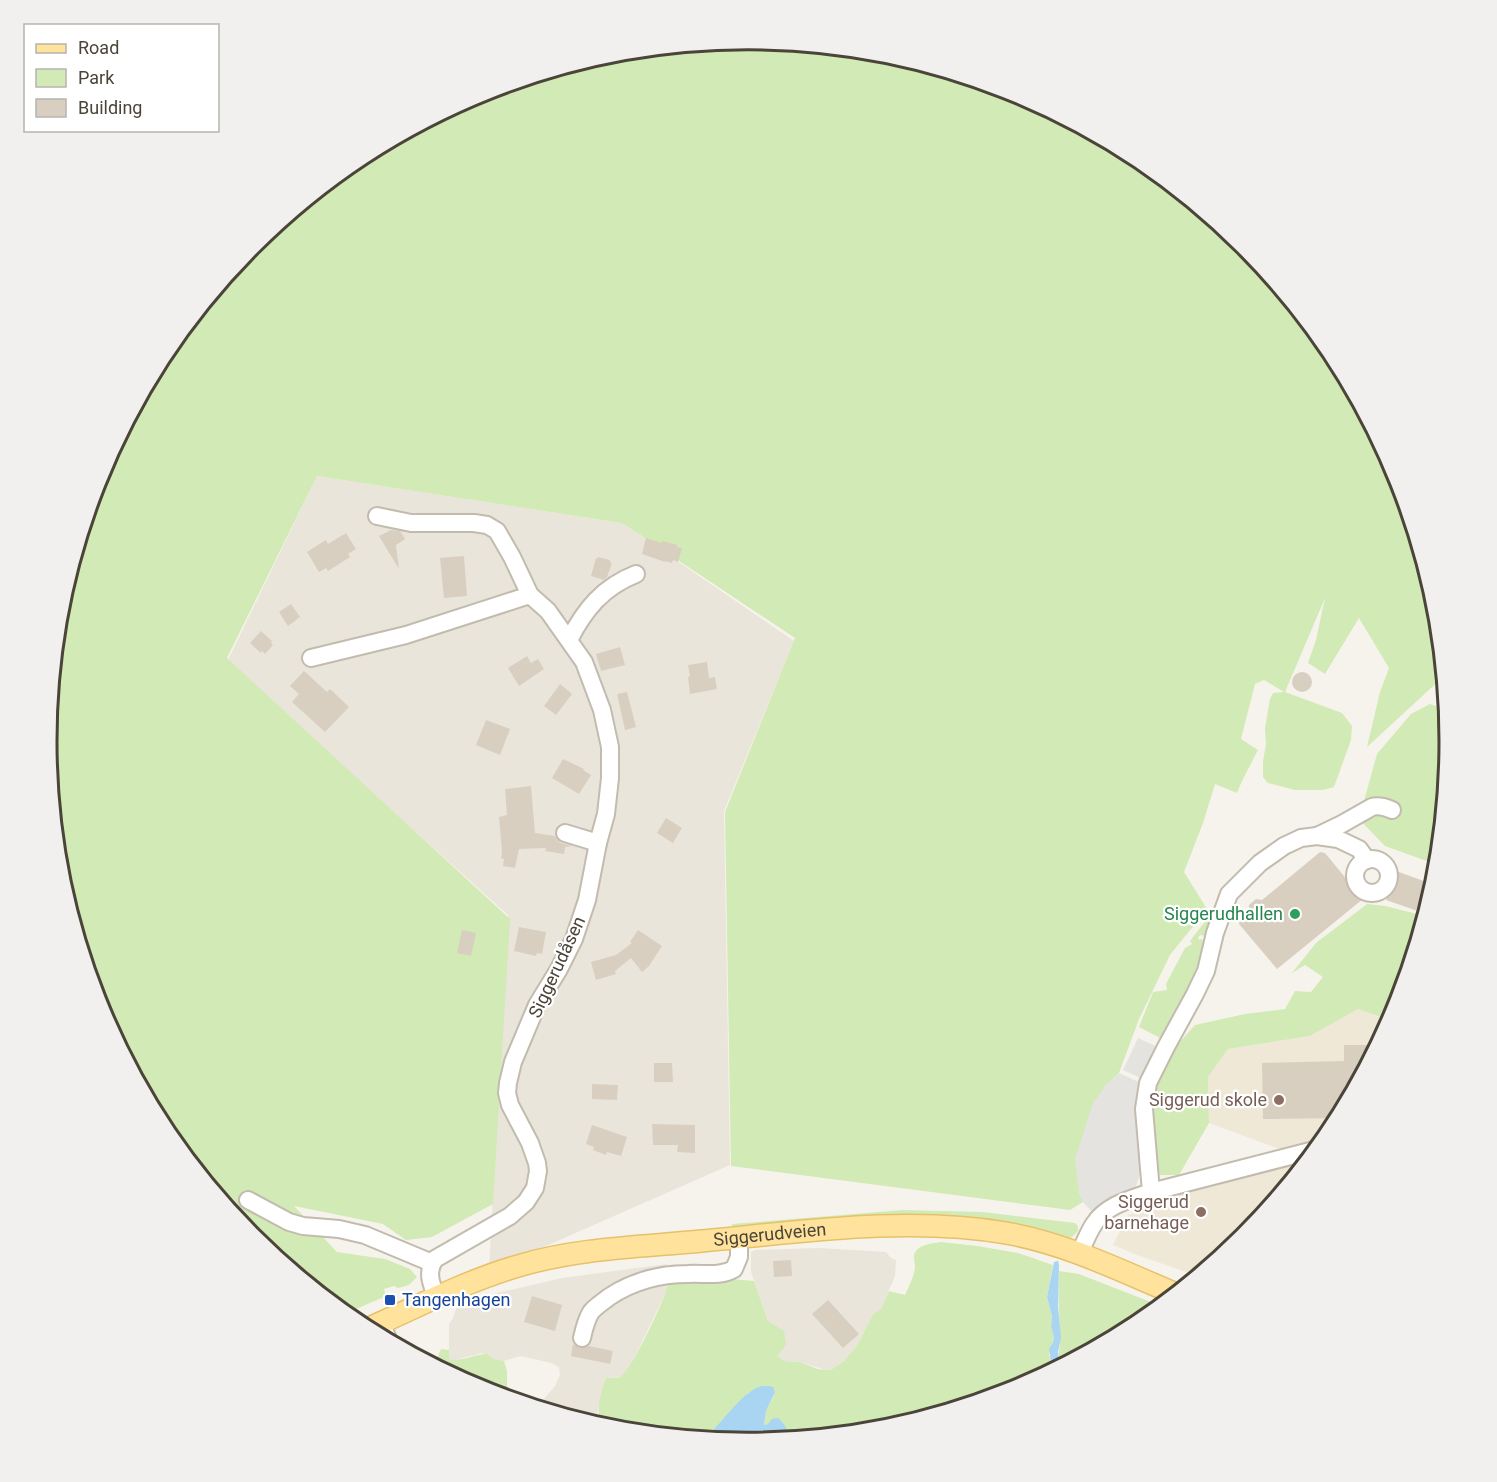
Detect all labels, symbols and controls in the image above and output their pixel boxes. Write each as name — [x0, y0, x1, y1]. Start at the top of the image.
legend — [24, 24, 219, 132]
text: Road — [78, 37, 119, 58]
text: Park — [78, 67, 115, 88]
text: Building — [78, 97, 142, 118]
place label: Siggerudhallen — [1164, 903, 1283, 924]
marker: Siggerudhallen — [1288, 907, 1302, 921]
street label: Siggerudåsen — [524, 913, 589, 1021]
place label: Siggerud skole — [1149, 1089, 1267, 1110]
marker: Siggerud skole — [1272, 1093, 1286, 1107]
place label: Siggerud barnehage — [1104, 1191, 1189, 1233]
marker: Siggerud barnehage — [1194, 1205, 1208, 1219]
street label: Siggerudveien — [712, 1218, 827, 1250]
place label: Tangenhagen — [402, 1289, 510, 1310]
marker: Tangenhagen — [383, 1293, 397, 1307]

